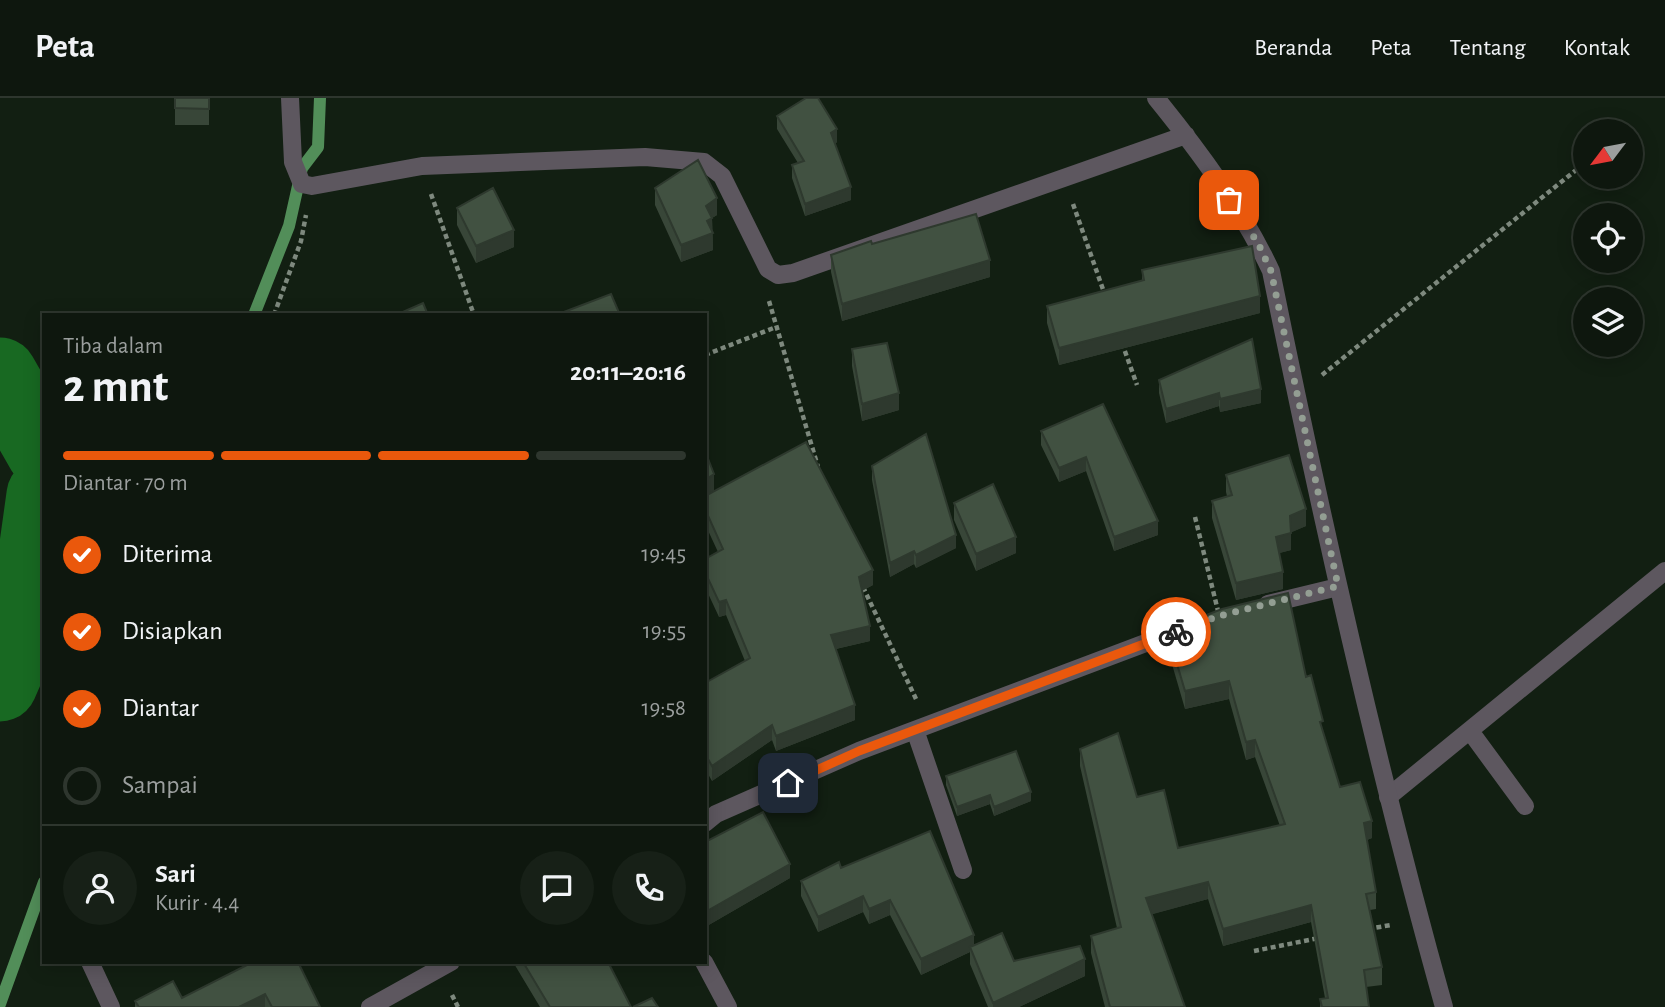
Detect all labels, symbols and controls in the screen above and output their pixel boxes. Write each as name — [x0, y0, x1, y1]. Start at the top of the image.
text: Peta — [35, 31, 95, 64]
text: Beranda — [1254, 36, 1332, 60]
text: Peta — [1370, 36, 1412, 60]
text: Tentang — [1450, 36, 1526, 60]
text: Kontak — [1564, 36, 1630, 60]
north arrow — [1573, 119, 1643, 189]
map controls — [1573, 119, 1643, 357]
pin — [1199, 170, 1259, 230]
icon: bag — [1210, 181, 1248, 219]
button: locate — [1573, 203, 1643, 273]
button: layers — [1573, 287, 1643, 357]
text: Tiba dalam — [63, 335, 163, 358]
text: 20:11–20:16 — [570, 359, 686, 385]
text: 2 mnt — [63, 364, 168, 410]
text: Diantar · 70 m — [63, 472, 188, 495]
icon: check — [63, 536, 101, 574]
text: Diterima — [122, 541, 213, 567]
text: 19:45 — [641, 543, 686, 566]
courier — [1141, 597, 1211, 667]
icon: check — [63, 613, 101, 651]
icon: bike — [1157, 613, 1195, 651]
text: Disiapkan — [122, 618, 223, 644]
text: 19:55 — [643, 620, 686, 643]
icon: check — [63, 690, 101, 728]
text: Diantar — [122, 695, 199, 721]
text: 19:58 — [641, 697, 686, 720]
pin — [758, 753, 818, 813]
icon: home — [769, 764, 807, 802]
text: Sampai — [122, 772, 198, 798]
button: person — [63, 851, 137, 925]
button: chat — [520, 851, 594, 925]
button: phone — [612, 851, 686, 925]
text: Sari — [155, 861, 196, 887]
text: Kurir · 4.4 — [155, 892, 239, 915]

